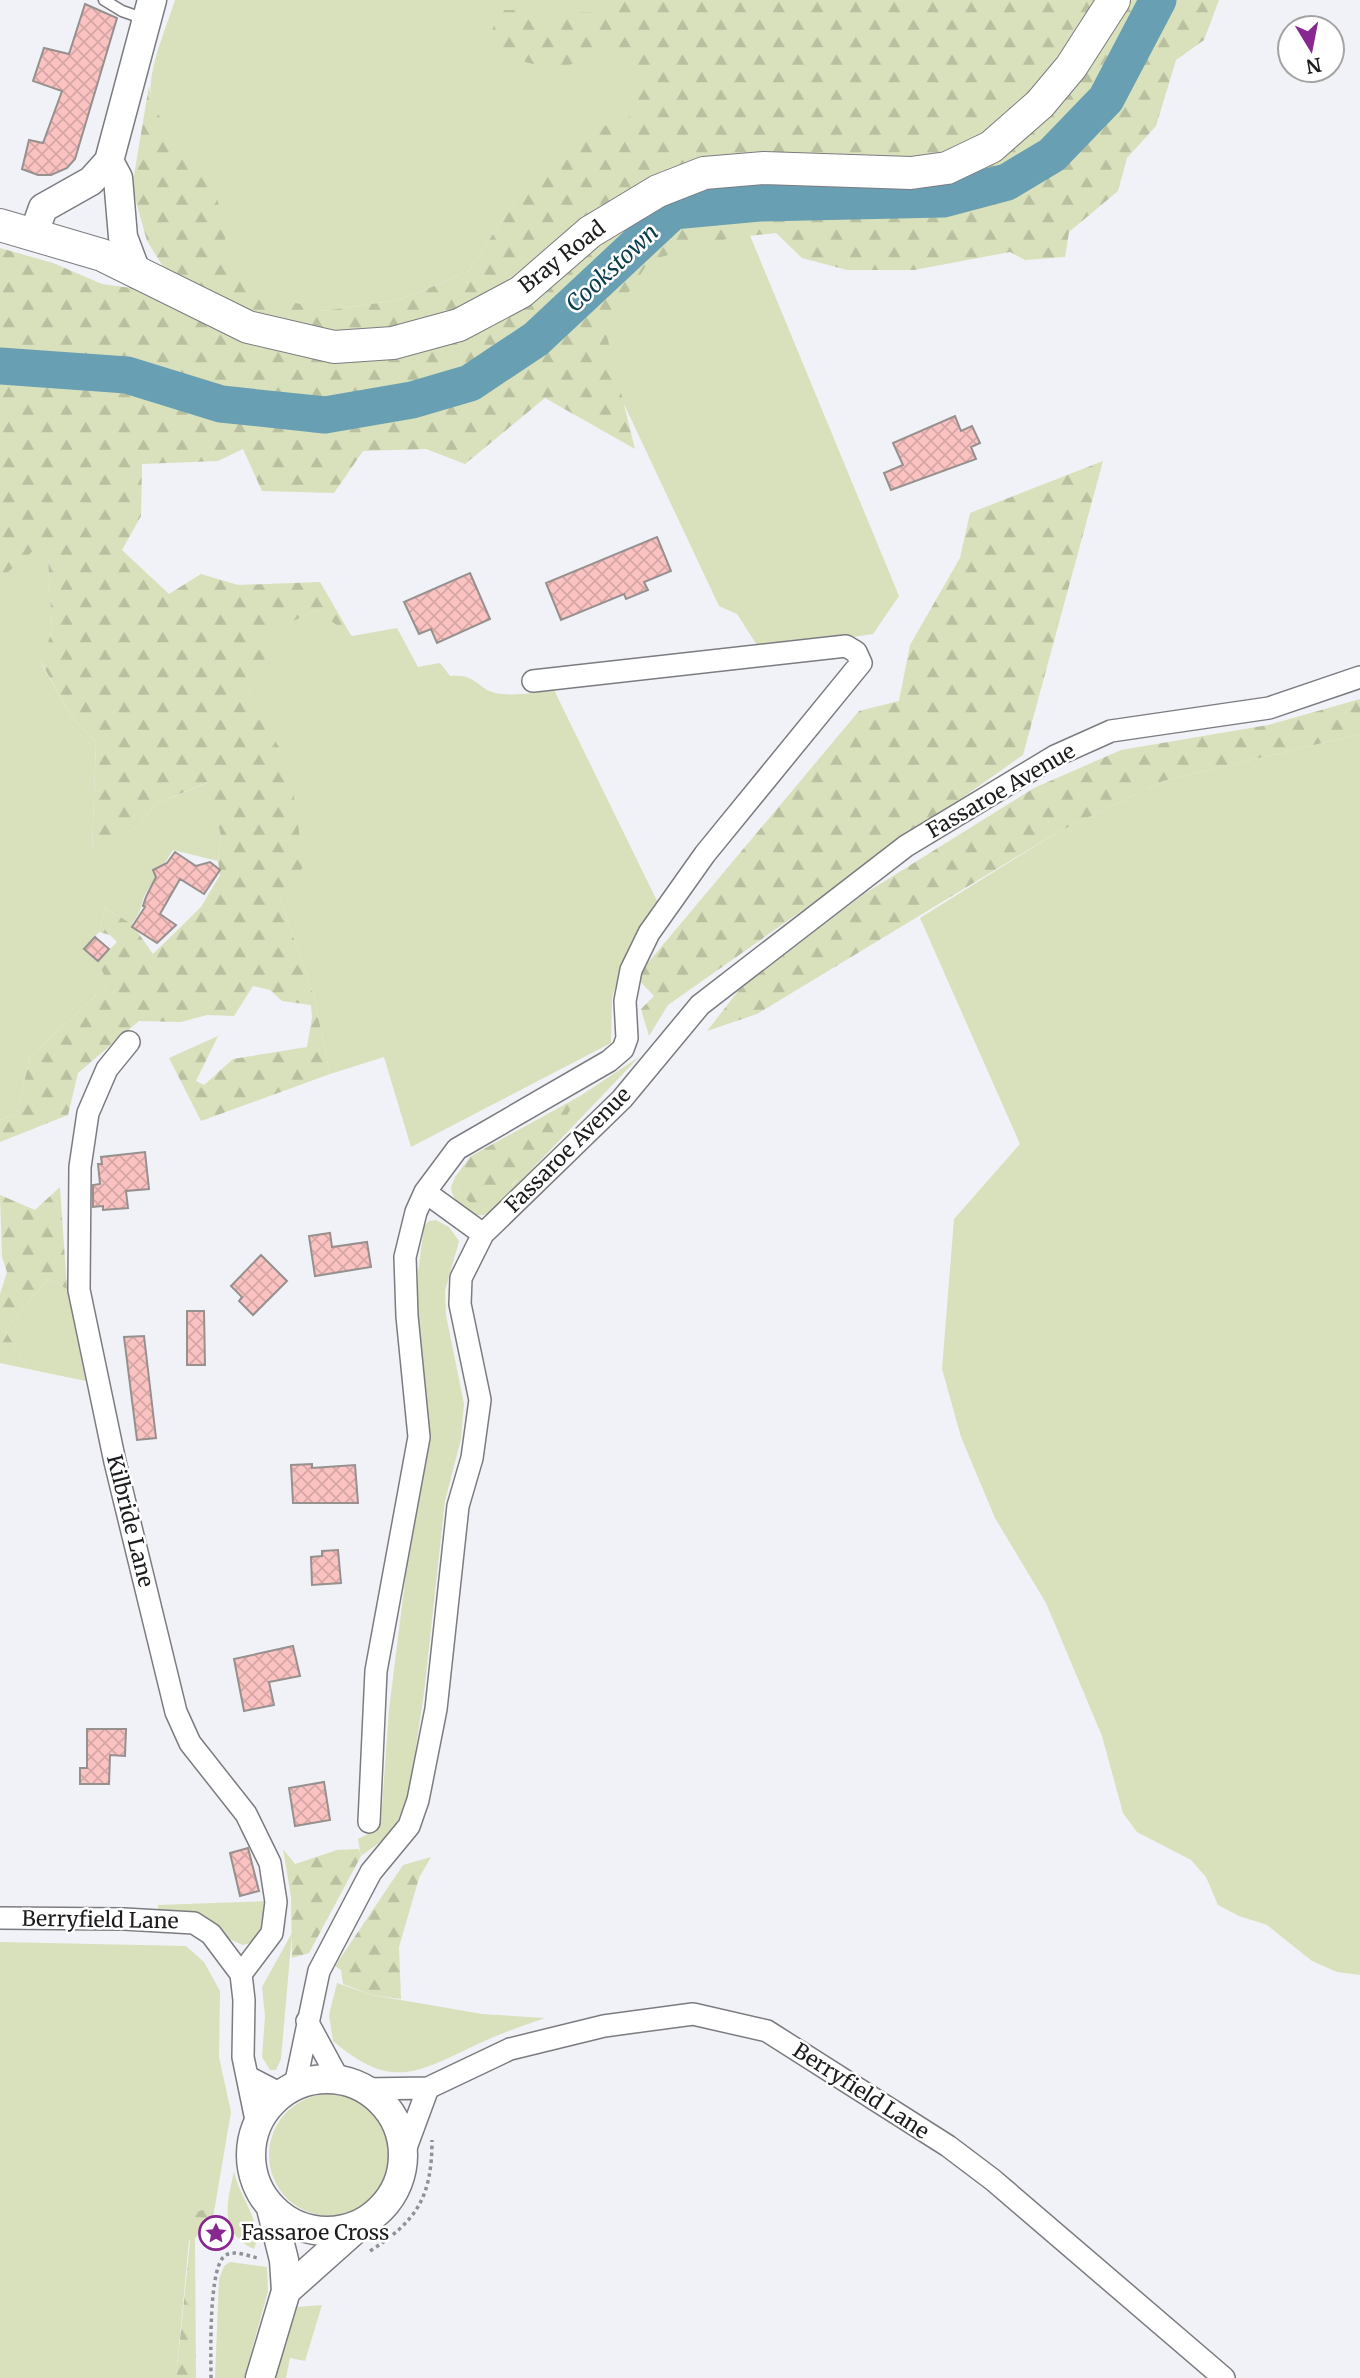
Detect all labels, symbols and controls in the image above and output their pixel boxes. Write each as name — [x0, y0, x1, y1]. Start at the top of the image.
north arrow — [1276, 14, 1346, 84]
text: N — [1304, 53, 1323, 79]
street label: Bray Road — [513, 214, 611, 299]
water label: Cookstown — [559, 217, 664, 318]
street label: Fassaroe Avenue — [922, 737, 1080, 844]
street label: Fassaroe Avenue — [499, 1081, 636, 1218]
street label: Kilbride Lane — [101, 1452, 160, 1590]
street label: Berryfield Lane — [21, 1905, 179, 1934]
street label: Berryfield Lane — [788, 2037, 934, 2145]
place icon: Fassaroe Cross — [197, 2214, 235, 2252]
place label: Fassaroe Cross — [241, 2219, 389, 2246]

